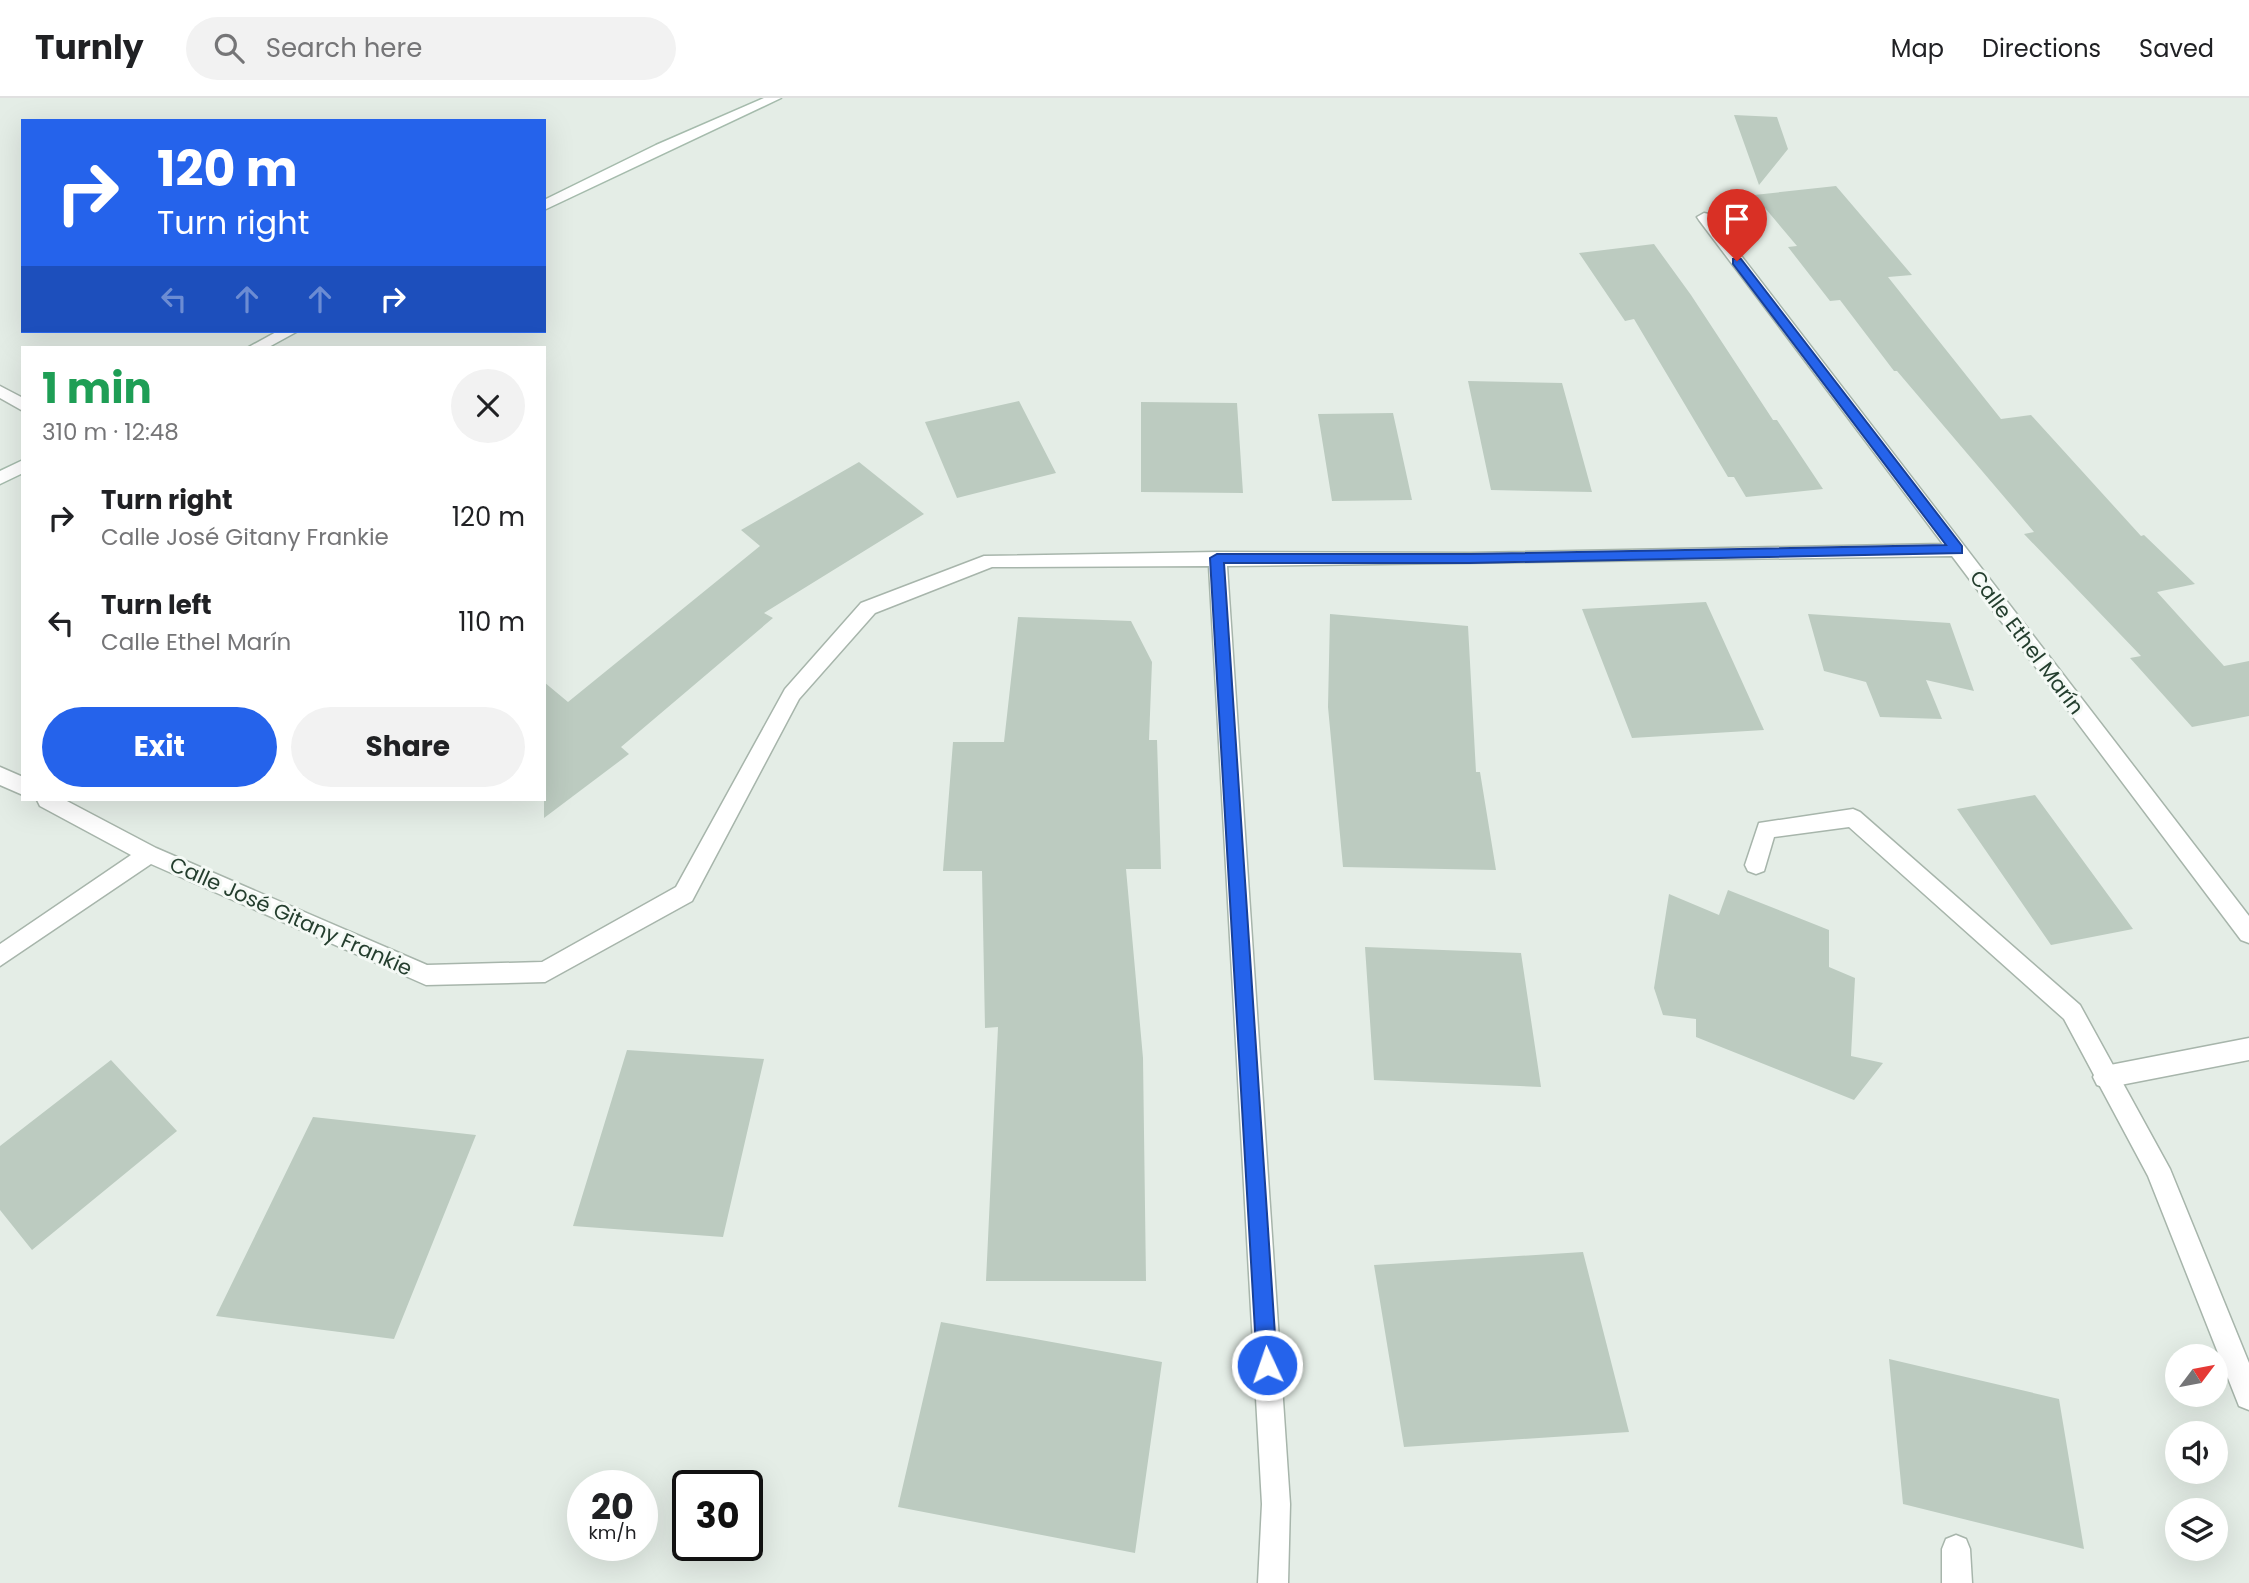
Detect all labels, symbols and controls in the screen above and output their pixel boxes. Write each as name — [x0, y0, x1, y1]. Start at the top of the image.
search box — [186, 17, 676, 80]
text: Turnly — [35, 24, 144, 71]
icon: search — [210, 29, 248, 67]
text: Search here — [266, 30, 422, 66]
text: Map — [1891, 32, 1944, 65]
text: Directions — [1982, 32, 2101, 65]
text: Saved — [2139, 32, 2214, 65]
text: 120 m — [157, 135, 298, 203]
icon: right — [42, 147, 133, 238]
pin — [1707, 189, 1767, 261]
text: Turn right — [157, 200, 309, 245]
icon: arrive — [1718, 200, 1756, 238]
icon: left — [155, 280, 193, 318]
icon: ahead — [228, 280, 266, 318]
icon: ahead — [301, 280, 339, 318]
icon: right — [374, 280, 412, 318]
text: 1 min — [42, 359, 152, 418]
button: close — [451, 369, 525, 443]
text: 310 m · 12:48 — [42, 416, 179, 448]
text: Turn right — [101, 482, 233, 518]
icon: right — [42, 499, 80, 537]
text: 120 m — [452, 499, 525, 535]
text: Calle José Gitany Frankie — [101, 521, 389, 553]
street label: Calle Ethel Marín — [1963, 564, 2091, 720]
text: Turn left — [101, 587, 212, 623]
icon: left — [42, 604, 80, 642]
text: 110 m — [458, 604, 525, 640]
text: Calle Ethel Marín — [101, 626, 291, 658]
button: Exit — [42, 707, 277, 787]
button: Share — [291, 707, 525, 787]
street label: Calle José Gitany Frankie — [165, 849, 417, 983]
position arrow — [1230, 1328, 1304, 1402]
north arrow — [2165, 1344, 2228, 1407]
map controls — [2165, 1344, 2228, 1561]
button: sound — [2165, 1421, 2228, 1484]
speed limit sign: 30 — [672, 1470, 763, 1561]
text: 20 — [591, 1482, 634, 1531]
button: layers — [2165, 1498, 2228, 1561]
text: km/h — [589, 1520, 636, 1545]

